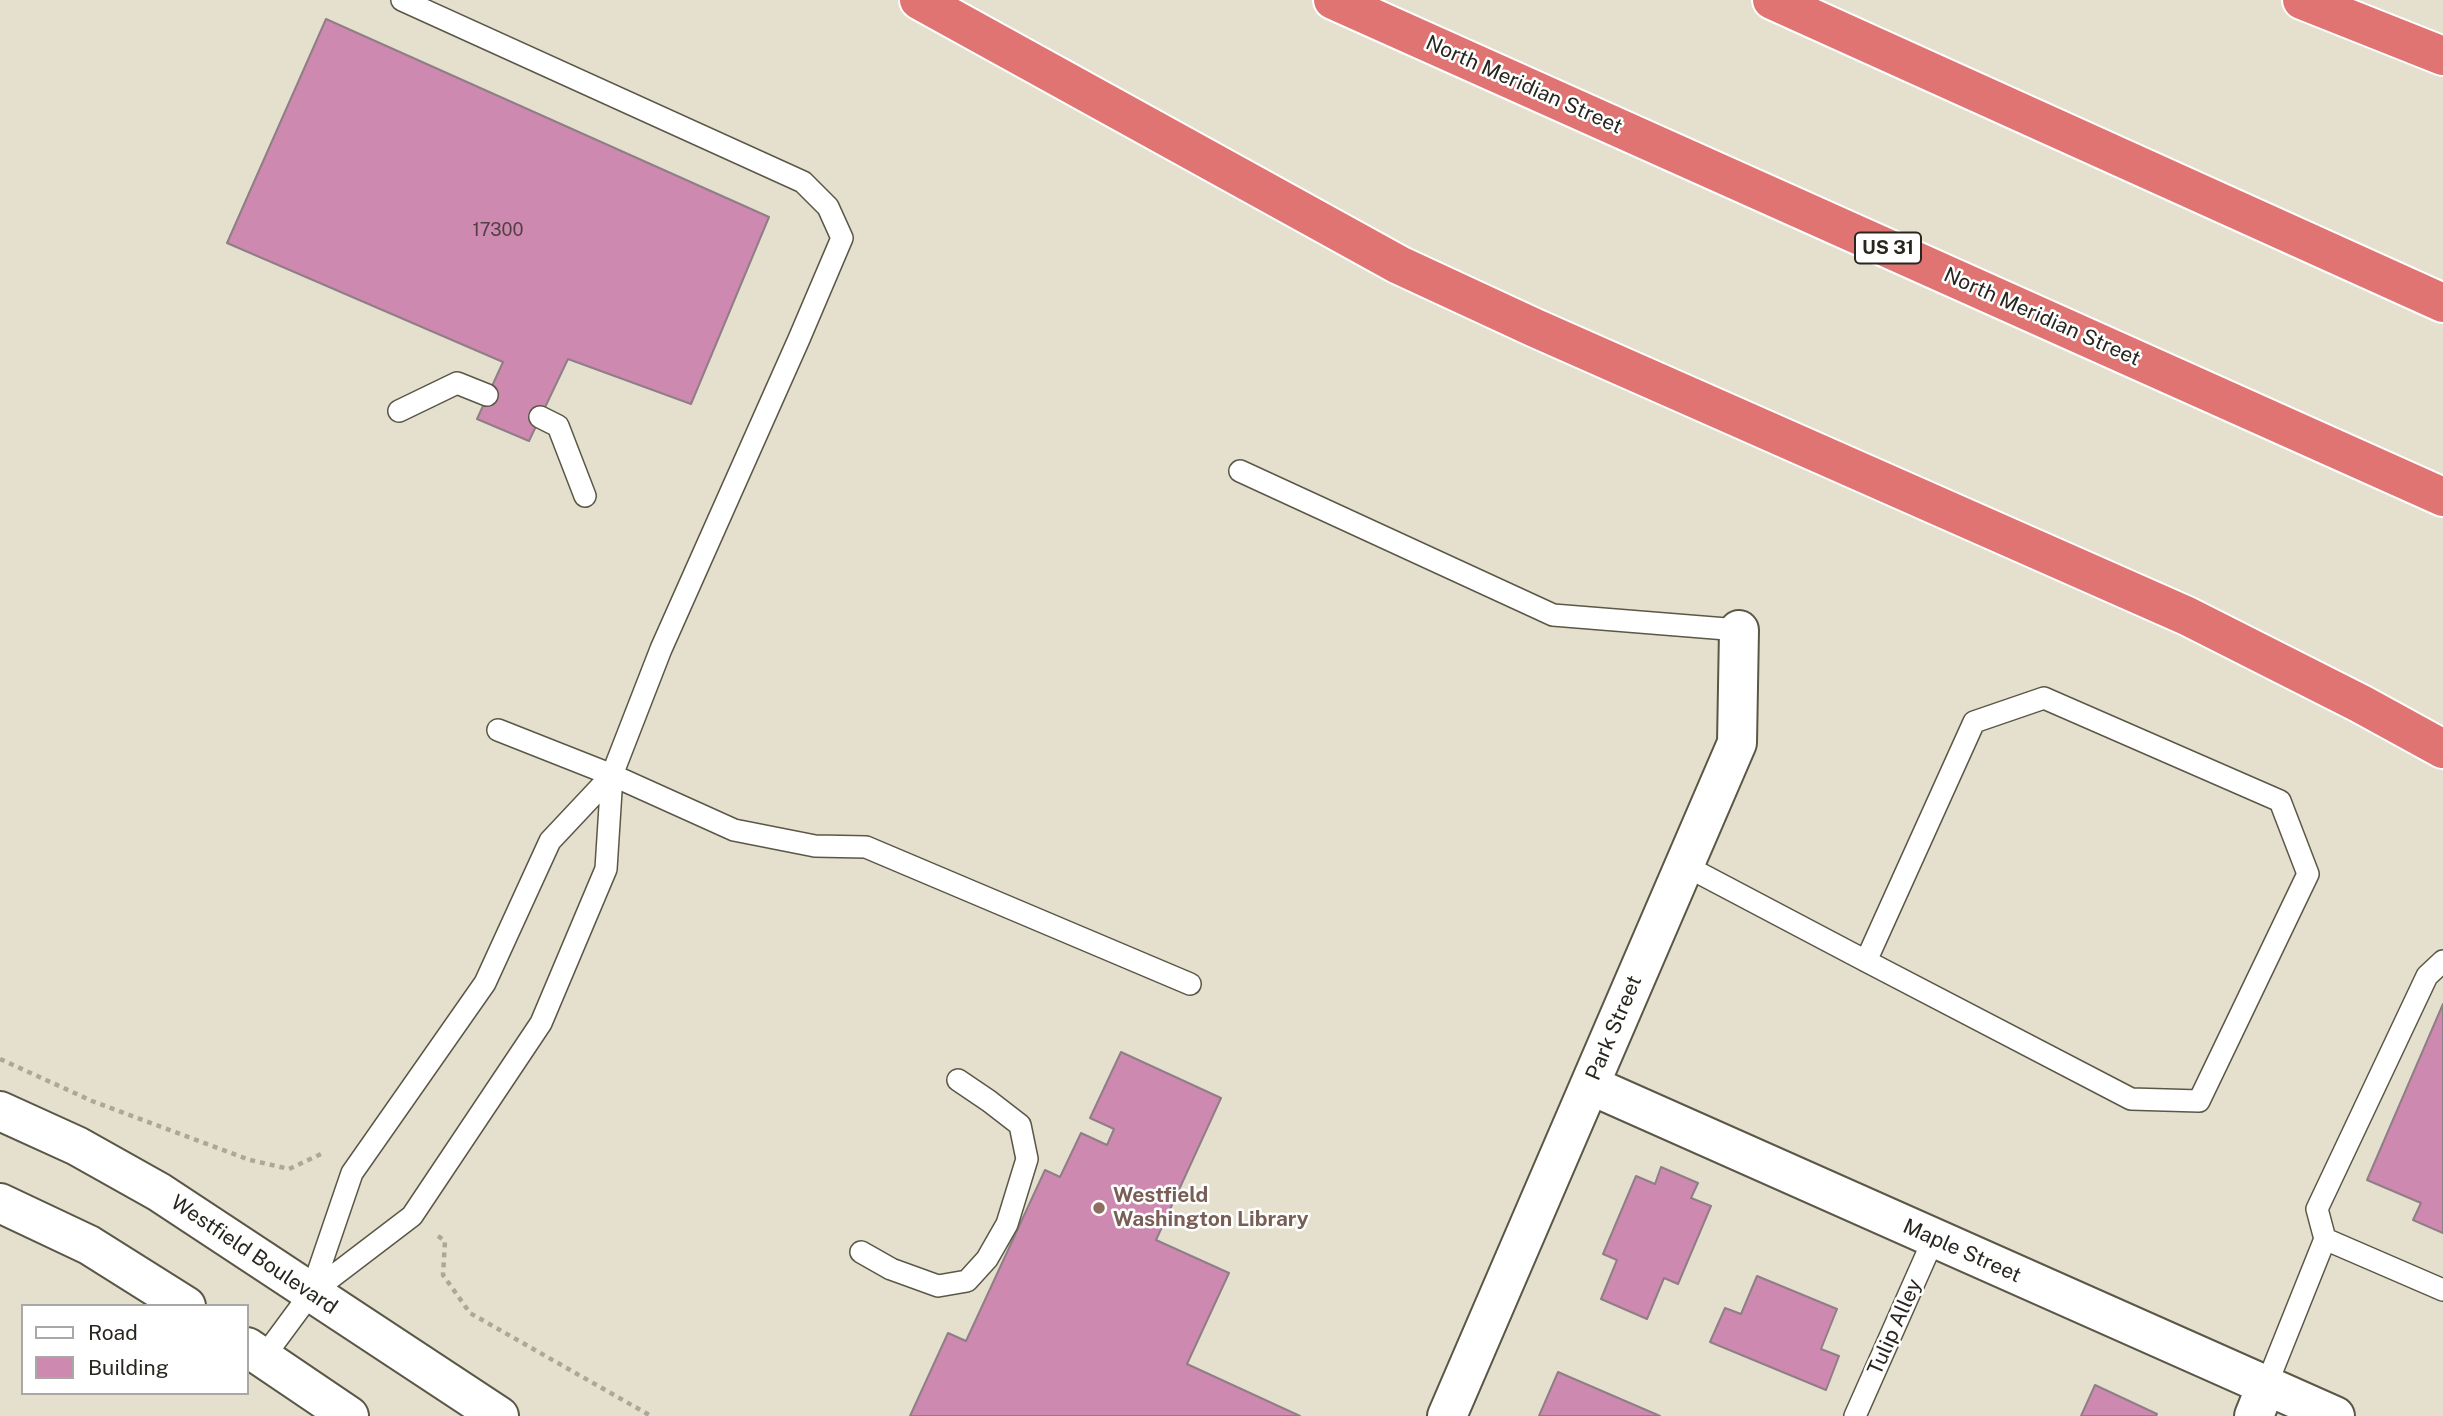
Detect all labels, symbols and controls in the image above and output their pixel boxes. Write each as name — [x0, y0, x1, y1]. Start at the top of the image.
street label: North Meridian Street — [1422, 30, 1626, 140]
house number: 17300 — [473, 219, 523, 241]
road number: US 31 — [1855, 232, 1921, 264]
street label: North Meridian Street — [1940, 262, 2144, 372]
street label: Park Street — [1581, 972, 1647, 1084]
place label: Westfield Washington Library — [1113, 1183, 1309, 1233]
street label: Westfield Boulevard — [166, 1190, 342, 1320]
marker: Westfield Washington Library — [1091, 1200, 1107, 1216]
street label: Maple Street — [1899, 1214, 2025, 1288]
street label: Tulip Alley — [1863, 1275, 1927, 1379]
legend — [21, 1304, 248, 1395]
text: Road — [88, 1320, 138, 1345]
text: Building — [88, 1355, 169, 1380]

